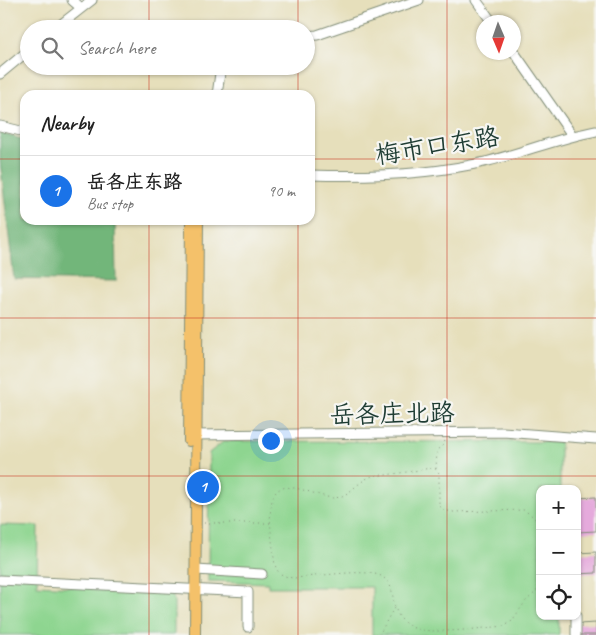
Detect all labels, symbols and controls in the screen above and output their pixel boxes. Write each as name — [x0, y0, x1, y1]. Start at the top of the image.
north arrow — [476, 15, 521, 60]
search box — [20, 20, 315, 75]
icon: search — [38, 34, 66, 62]
text: Search here — [78, 36, 155, 60]
text: Nearby — [40, 110, 93, 136]
street label: 梅市口东路 — [373, 120, 501, 172]
text: 岳各庄东路 — [87, 170, 182, 194]
text: 1 — [52, 181, 60, 201]
text: 90 m — [268, 181, 295, 201]
text: Bus stop — [87, 194, 133, 214]
street label: 岳各庄北路 — [329, 397, 455, 431]
your location — [258, 428, 284, 454]
pin: 1 — [187, 468, 219, 506]
map controls — [536, 485, 581, 620]
button: + — [536, 485, 581, 530]
button: − — [536, 530, 581, 575]
button: locate — [536, 575, 581, 620]

